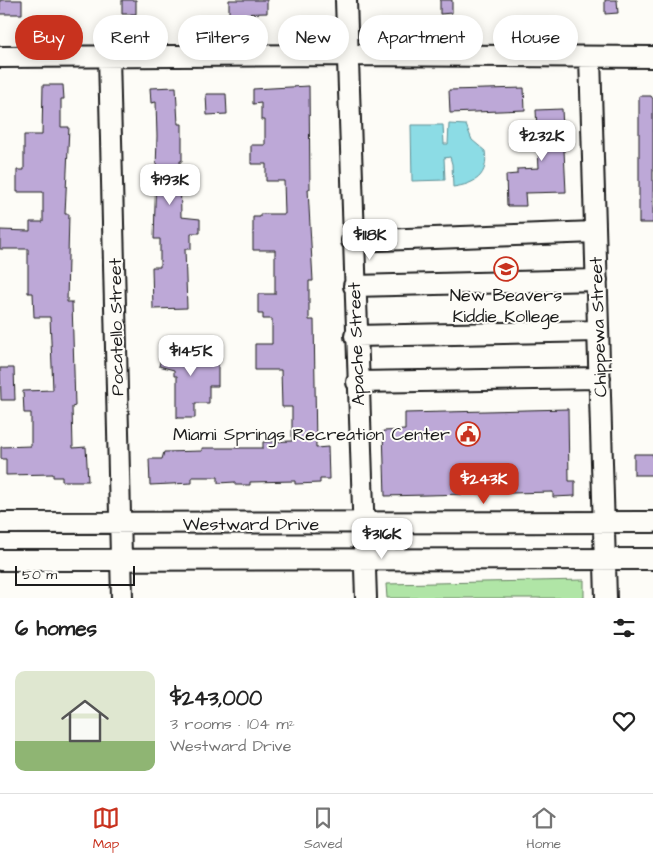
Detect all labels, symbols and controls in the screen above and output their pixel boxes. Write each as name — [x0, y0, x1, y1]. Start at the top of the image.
chip: Buy — [15, 15, 83, 60]
chip: Rent — [93, 15, 168, 60]
chip: Filters — [178, 15, 268, 60]
chip: New — [278, 15, 349, 60]
chip: Apartment — [359, 15, 483, 60]
chip: House — [493, 15, 578, 60]
pin: $232K — [507, 120, 577, 162]
text: $232K — [519, 125, 565, 147]
pin: $193K — [135, 164, 205, 206]
text: $193K — [151, 169, 189, 191]
pin: $118K — [335, 218, 405, 261]
text: $118K — [353, 224, 387, 246]
school or university icon: New Beavers Kiddie Kollege — [493, 256, 519, 282]
street label: Chippewa Street — [584, 256, 613, 398]
street label: Pocatello Street — [103, 257, 130, 396]
street label: Apache Street — [342, 281, 371, 406]
place label: New Beavers Kiddie Kollege — [450, 283, 562, 330]
pin: $145K — [156, 334, 226, 377]
text: $145K — [170, 340, 212, 362]
public building icon: Miami Springs Recreation Center — [455, 421, 481, 447]
place label: Miami Springs Recreation Center — [173, 422, 450, 448]
pin: $243K — [449, 462, 519, 505]
text: $243K — [461, 468, 507, 490]
street label: Westward Drive — [183, 512, 319, 537]
pin: $316K — [347, 518, 417, 560]
text: $316K — [363, 523, 401, 545]
scale bar — [15, 563, 135, 586]
text: 50 m — [22, 565, 57, 585]
text: 6 homes — [15, 614, 97, 643]
icon: filters — [610, 614, 638, 642]
text: $243,000 — [170, 684, 262, 713]
icon: home — [55, 691, 115, 751]
icon: heart — [610, 707, 638, 735]
text: 3 rooms · 104 m² — [170, 713, 295, 735]
text: Westward Drive — [170, 735, 291, 757]
tab: Map — [92, 804, 120, 854]
tab: Saved — [304, 804, 342, 854]
tab: Home — [526, 804, 561, 854]

